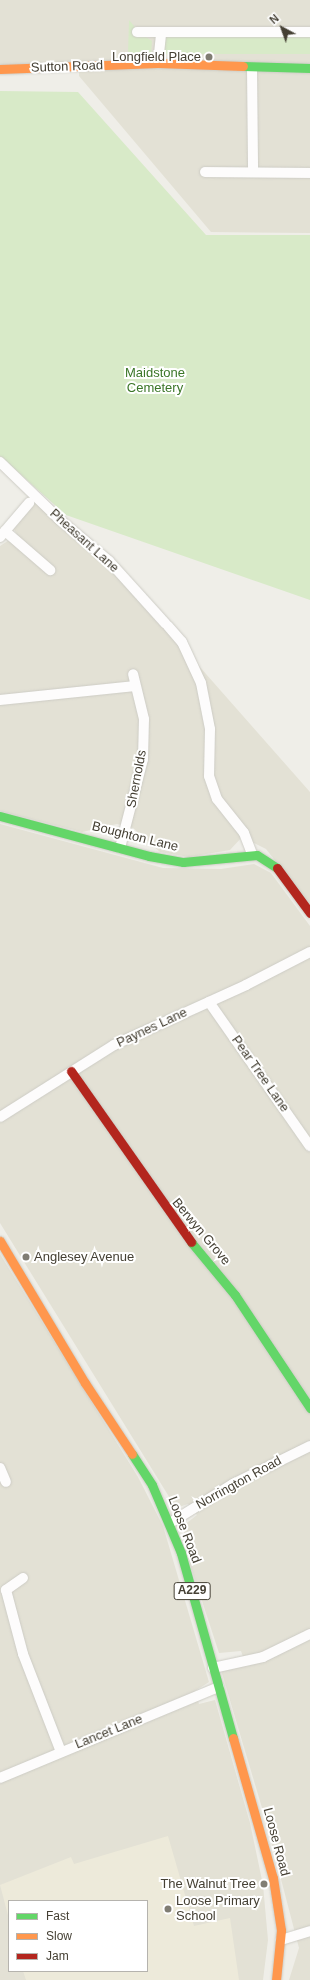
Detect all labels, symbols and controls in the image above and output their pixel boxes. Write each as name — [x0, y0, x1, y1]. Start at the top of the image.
north arrow — [262, 8, 302, 48]
text: N — [267, 12, 281, 26]
place label: Longfield Place — [112, 49, 201, 65]
marker: Longfield Place — [204, 52, 214, 62]
street label: Sutton Road — [31, 58, 103, 76]
park label: Maidstone Cemetery — [125, 366, 185, 397]
street label: Pheasant Lane — [46, 506, 122, 576]
street label: Shernolds — [124, 749, 150, 809]
street label: Boughton Lane — [90, 819, 180, 855]
street label: Paynes Lane — [114, 1005, 190, 1051]
street label: Pear Tree Lane — [228, 1033, 292, 1115]
street label: Berwyn Grove — [169, 1195, 233, 1269]
place label: Anglesey Avenue — [34, 1249, 135, 1265]
marker: Anglesey Avenue — [21, 1252, 31, 1262]
street label: Norrington Road — [194, 1453, 284, 1513]
street label: Loose Road — [164, 1494, 204, 1566]
road number: A229 — [173, 1581, 211, 1601]
street label: Lancet Lane — [73, 1711, 145, 1753]
street label: Loose Road — [259, 1806, 293, 1878]
place label: The Walnut Tree — [160, 1876, 256, 1892]
marker: The Walnut Tree — [259, 1879, 269, 1889]
place label: Loose Primary School — [176, 1894, 260, 1925]
legend — [8, 1900, 148, 1972]
marker: Loose Primary School — [163, 1904, 173, 1914]
text: Fast — [46, 1909, 69, 1923]
text: Slow — [46, 1929, 72, 1943]
text: Jam — [46, 1949, 69, 1963]

